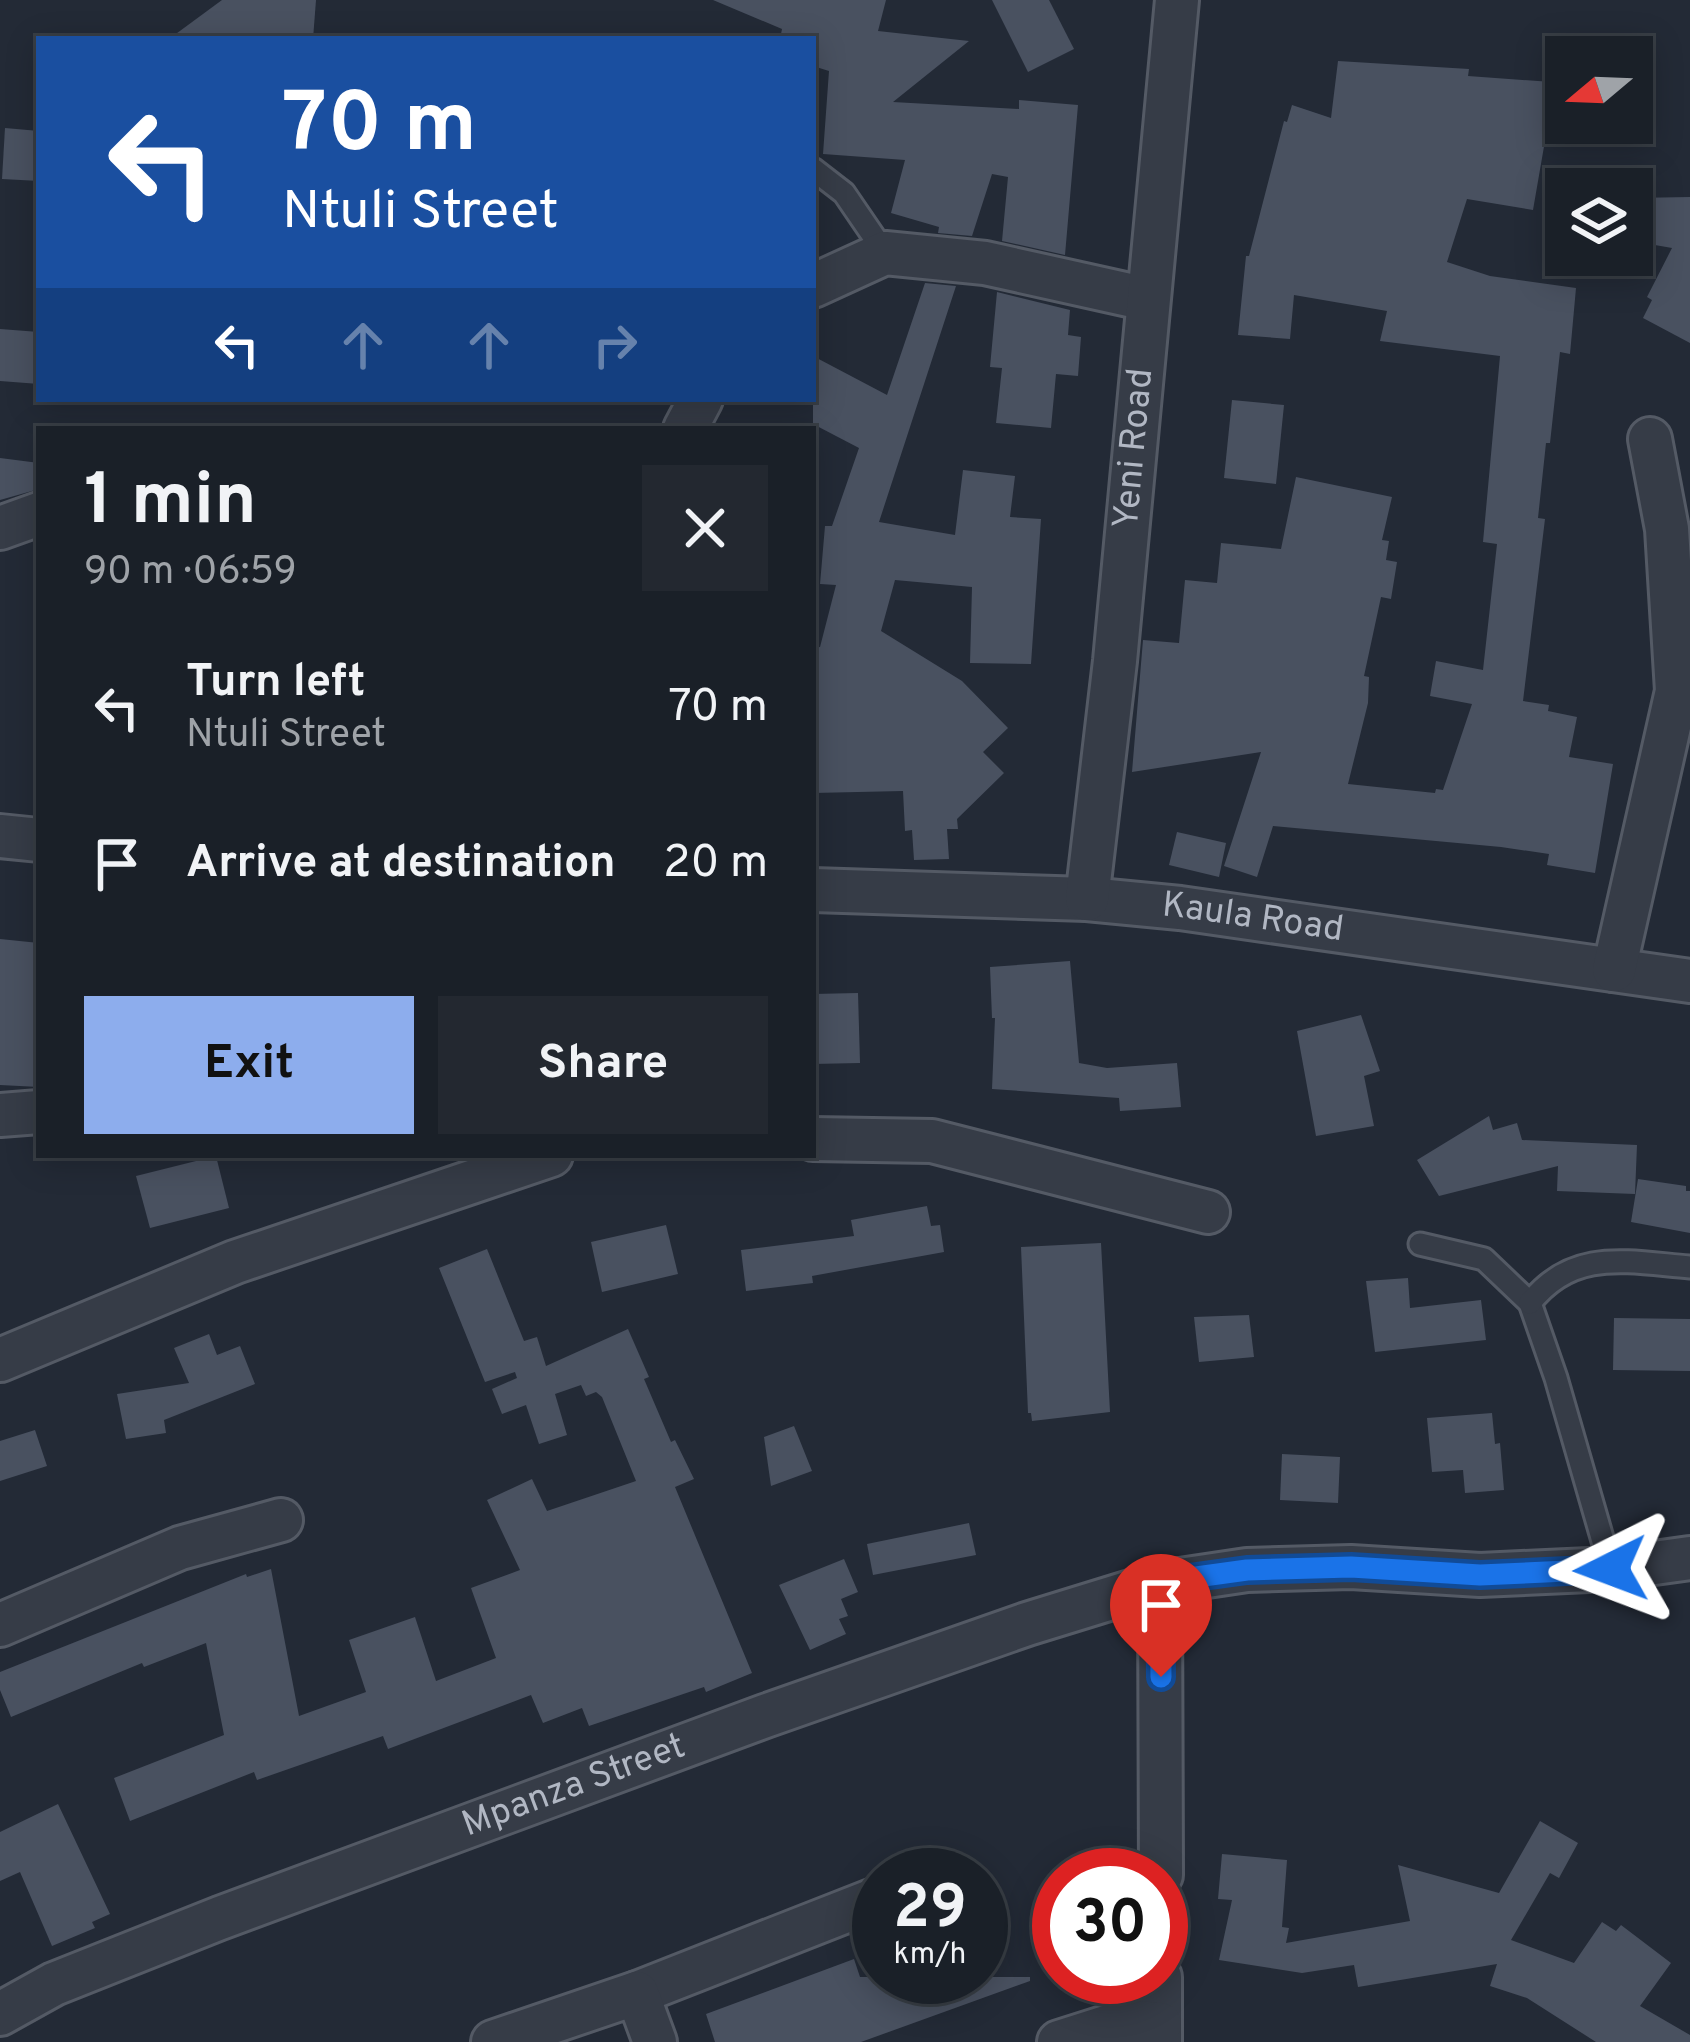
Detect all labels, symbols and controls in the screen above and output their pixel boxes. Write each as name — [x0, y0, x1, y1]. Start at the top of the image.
north arrow — [1545, 36, 1653, 144]
map controls — [1545, 36, 1653, 276]
text: 70 m — [282, 75, 477, 181]
icon: left — [84, 84, 240, 240]
button: layers — [1545, 168, 1653, 276]
text: Ntuli Street — [282, 179, 559, 248]
icon: left — [204, 312, 270, 378]
icon: ahead — [330, 312, 396, 378]
icon: ahead — [456, 312, 522, 378]
icon: right — [582, 312, 648, 378]
street label: Yeni Road — [1105, 366, 1165, 531]
text: 1 min — [84, 458, 257, 550]
button: close — [642, 465, 768, 591]
text: 90 m · 06:59 — [84, 549, 297, 598]
text: Turn left — [186, 655, 365, 712]
icon: left — [84, 675, 150, 741]
text: 70 m — [668, 680, 768, 737]
text: Ntuli Street — [186, 712, 386, 761]
icon: arrive — [84, 831, 150, 897]
text: Arrive at destination — [186, 836, 616, 893]
text: 20 m — [663, 836, 768, 893]
street label: Kaula Road — [1160, 883, 1346, 954]
button: Exit — [84, 996, 414, 1134]
button: Share — [438, 996, 768, 1134]
position arrow — [1548, 1506, 1674, 1632]
pin — [1110, 1554, 1212, 1677]
icon: arrive — [1128, 1572, 1194, 1638]
street label: Mpanza Street — [456, 1725, 692, 1849]
speed limit sign: 30 — [1032, 1848, 1188, 2004]
text: 29 — [893, 1873, 967, 1949]
text: km/h — [894, 1937, 966, 1974]

